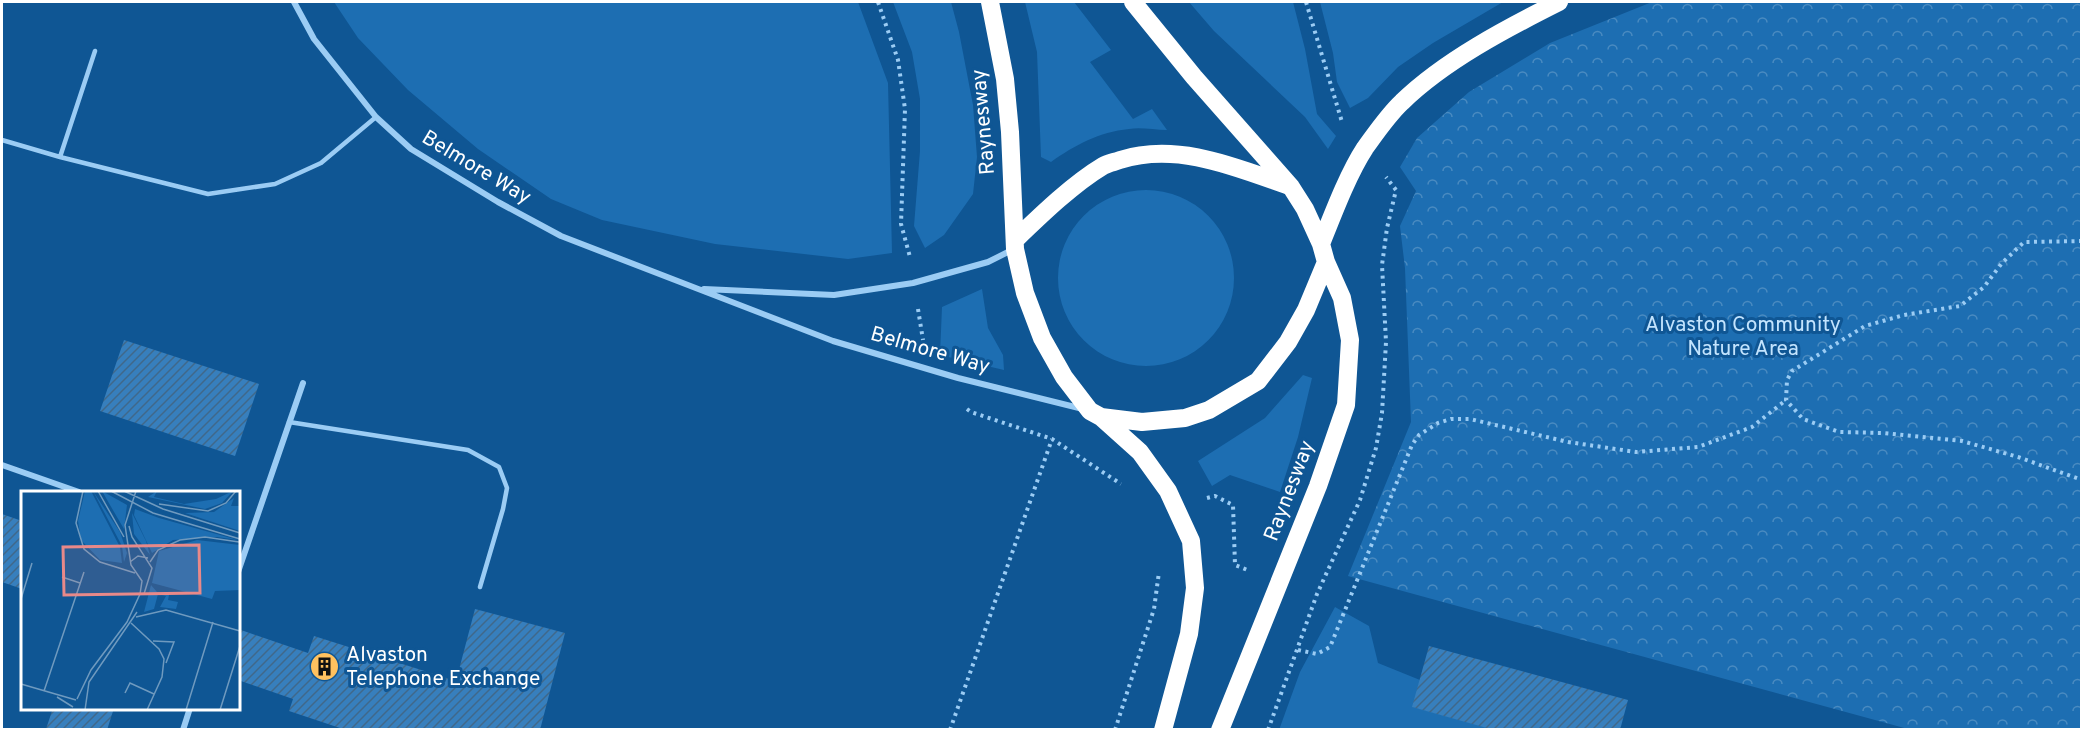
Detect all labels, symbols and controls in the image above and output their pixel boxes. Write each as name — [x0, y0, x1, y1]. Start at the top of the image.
street label: Raynesway — [966, 68, 1002, 176]
street label: Belmore Way — [416, 125, 536, 211]
park label: Alvaston Community Nature Area — [1645, 312, 1841, 363]
street label: Belmore Way — [867, 321, 993, 381]
street label: Raynesway — [1258, 437, 1322, 545]
inset map — [21, 491, 240, 710]
place label: Alvaston Telephone Exchange — [346, 642, 540, 693]
building icon: Alvaston Telephone Exchange — [309, 651, 341, 683]

